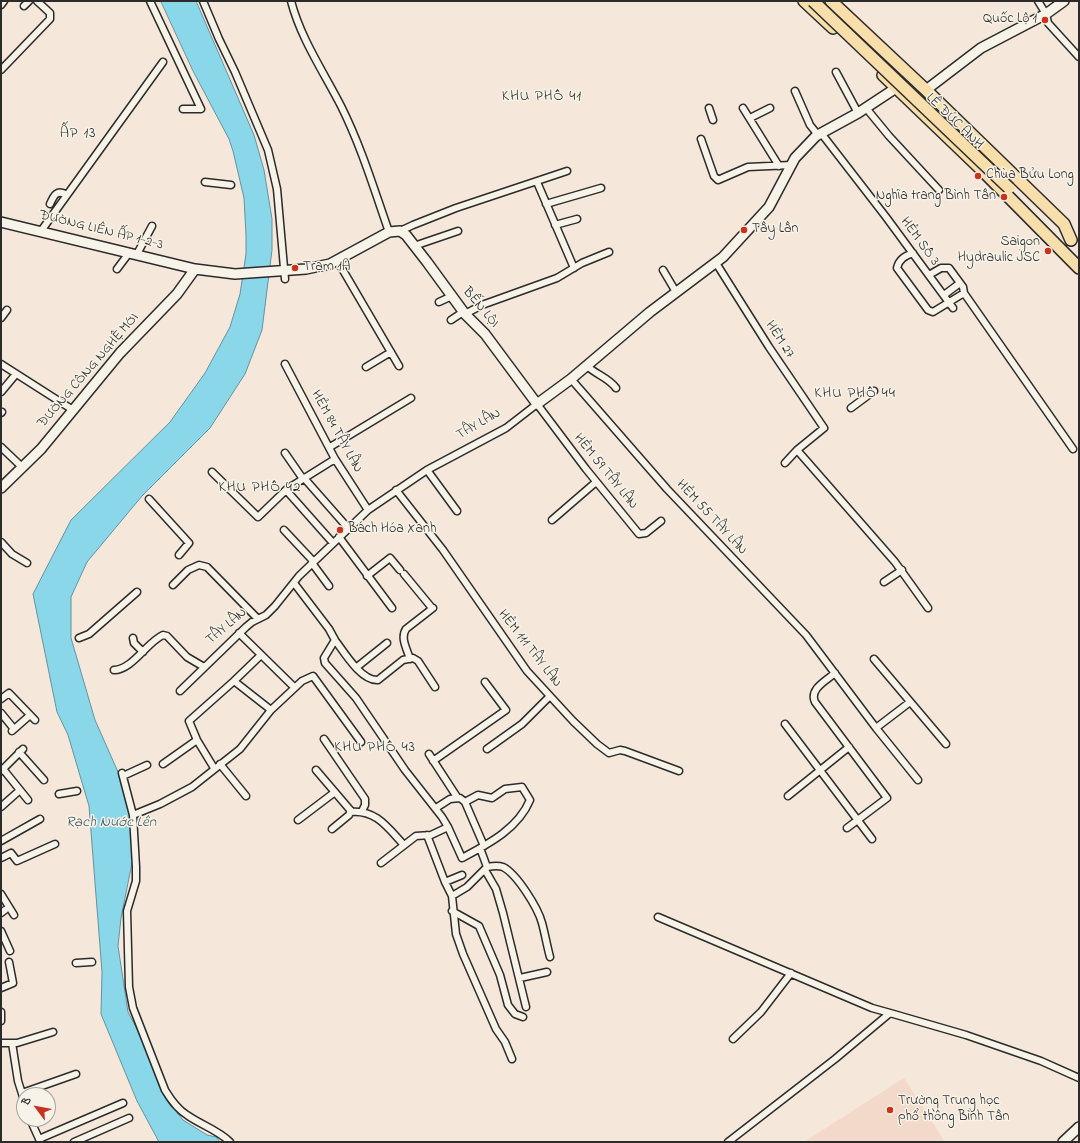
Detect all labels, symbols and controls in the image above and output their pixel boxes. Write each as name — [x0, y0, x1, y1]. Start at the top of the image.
place label: Quốc Lộ 1 — [983, 12, 1037, 28]
marker: Quốc Lộ 1 — [1040, 15, 1050, 25]
district label: KHU PHỐ 41 — [502, 89, 582, 107]
street label: LÊ ĐỨC ANH — [922, 90, 986, 154]
district label: ẤP 13 — [60, 126, 96, 144]
place label: Chùa Bửu Long — [986, 168, 1074, 184]
marker: Chùa Bửu Long — [973, 171, 983, 181]
place label: Nghĩa trang Bình Tân — [876, 189, 996, 205]
marker: Nghĩa trang Bình Tân — [999, 192, 1009, 202]
street label: ĐƯỜNG LIÊN ẤP 1-2-3 — [37, 207, 165, 255]
street label: HẺM SỐ 3 — [896, 214, 942, 270]
place label: Tây Lân — [752, 222, 799, 238]
marker: Tây Lân — [739, 225, 749, 235]
place label: Saigon Hydraulic JSC — [958, 235, 1040, 268]
marker: Saigon Hydraulic JSC — [1043, 246, 1053, 256]
place label: Trạm 1A — [303, 260, 350, 276]
marker: Trạm 1A — [290, 263, 300, 273]
street label: BẾN LỘI — [458, 284, 502, 332]
street label: ĐƯỜNG CÔNG NGHỆ MỚI — [35, 310, 143, 432]
street label: HẺM 27 — [761, 318, 797, 362]
district label: KHU PHỐ 44 — [814, 386, 896, 404]
street label: HẺM 84 TÂY LÂN — [306, 388, 366, 476]
street label: TÂY LÂN — [454, 406, 504, 444]
street label: HẺM 59 TÂY LÂN — [569, 431, 641, 513]
street label: HẺM 55 TÂY LÂN — [672, 477, 750, 559]
district label: KHU PHỐ 42 — [219, 480, 301, 498]
place label: Bách Hóa Xanh — [348, 522, 437, 538]
marker: Bách Hóa Xanh — [335, 525, 345, 535]
street label: TÂY LÂN — [203, 605, 251, 649]
street label: HẺM 111 TÂY LÂN — [494, 607, 564, 691]
district label: KHU PHỐ 43 — [334, 740, 416, 758]
water label: Rạch Nước Lên — [66, 815, 156, 833]
north arrow — [16, 1087, 56, 1127]
text: B — [18, 1094, 35, 1109]
place label: Trường Trung học phổ thông Bình Tân — [898, 1094, 1009, 1126]
marker: Trường Trung học phổ thông Bình Tân — [885, 1105, 895, 1115]

